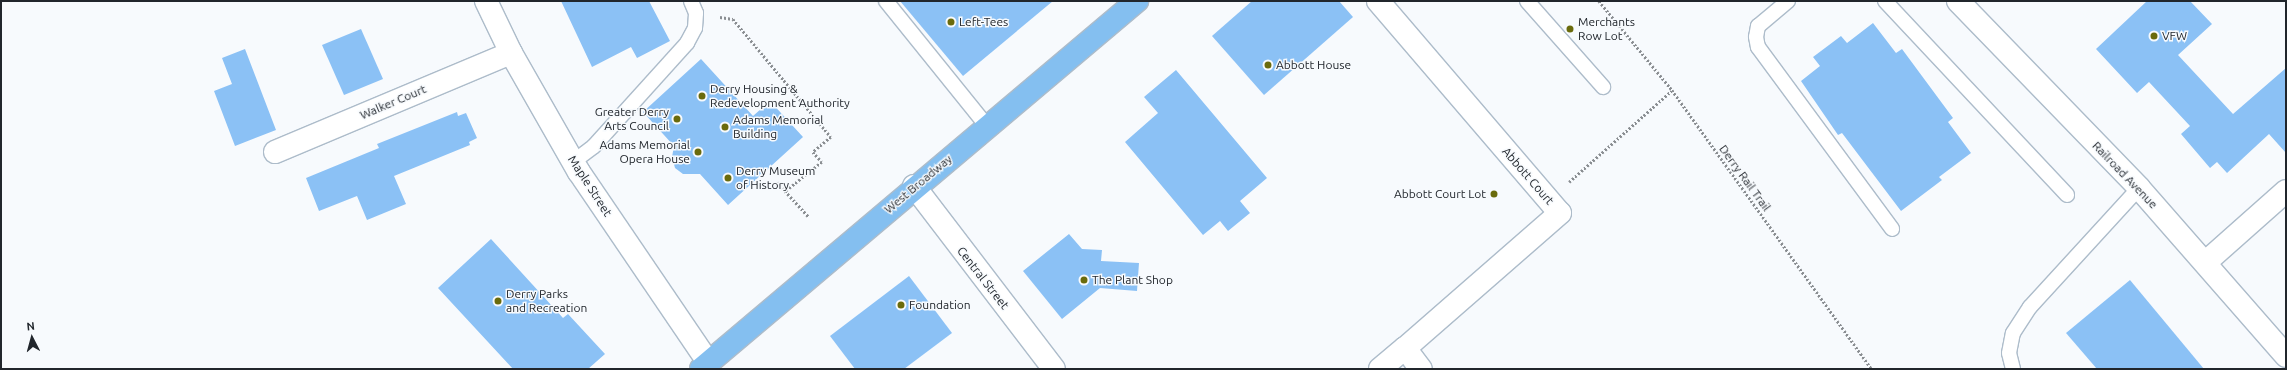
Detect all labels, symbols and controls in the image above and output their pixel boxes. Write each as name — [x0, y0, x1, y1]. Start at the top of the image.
place label: Left-Tees — [959, 15, 1008, 29]
place label: Merchants Row Lot — [1578, 15, 1635, 43]
marker: Left-Tees — [946, 17, 956, 27]
marker: Merchants Row Lot — [1565, 24, 1575, 34]
place label: VFW — [2162, 29, 2187, 43]
marker: VFW — [2149, 31, 2159, 41]
place label: Abbott House — [1276, 58, 1351, 72]
marker: Abbott House — [1263, 60, 1273, 70]
street label: Walker Court — [358, 82, 428, 122]
place label: Derry Housing & Redevelopment Authority — [710, 82, 850, 110]
marker: Derry Housing & Redevelopment Authority — [697, 91, 707, 101]
place label: Greater Derry Arts Council — [595, 105, 669, 133]
place label: Adams Memorial Building — [733, 113, 823, 141]
marker: Greater Derry Arts Council — [672, 114, 682, 124]
marker: Adams Memorial Building — [720, 122, 730, 132]
place label: Adams Memorial Opera House — [600, 138, 690, 166]
street label: Railroad Avenue — [2089, 138, 2161, 212]
street label: Derry Rail Trail — [1716, 142, 1774, 214]
street label: Abbott Court — [1499, 144, 1557, 208]
marker: Adams Memorial Opera House — [693, 147, 703, 157]
street label: West Broadway — [881, 152, 955, 216]
street label: Maple Street — [565, 153, 615, 219]
place label: Derry Museum of History — [736, 164, 815, 192]
marker: Derry Museum of History — [723, 173, 733, 183]
place label: Abbott Court Lot — [1394, 187, 1486, 201]
marker: Abbott Court Lot — [1489, 189, 1499, 199]
street label: Central Street — [954, 244, 1012, 312]
place label: The Plant Shop — [1092, 273, 1173, 287]
marker: The Plant Shop — [1079, 275, 1089, 285]
place label: Derry Parks and Recreation — [506, 287, 587, 315]
marker: Derry Parks and Recreation — [493, 296, 503, 306]
place label: Foundation — [909, 298, 971, 312]
marker: Foundation — [896, 300, 906, 310]
north arrow — [12, 318, 52, 358]
text: N — [26, 320, 35, 332]

